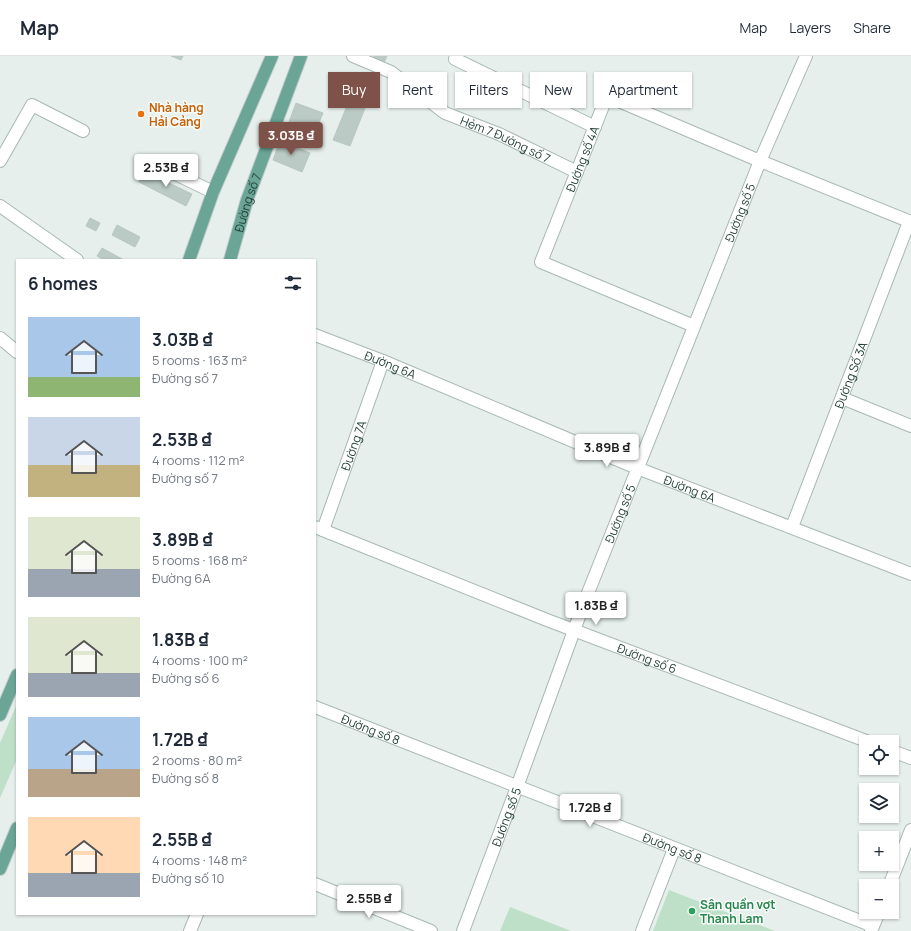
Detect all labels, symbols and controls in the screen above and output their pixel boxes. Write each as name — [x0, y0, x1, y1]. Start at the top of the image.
text: Map — [20, 15, 59, 41]
text: Map — [739, 18, 767, 37]
text: Layers — [789, 18, 831, 37]
text: Share — [853, 18, 891, 37]
chip: Buy — [328, 72, 380, 108]
chip: Rent — [388, 72, 447, 108]
chip: Filters — [455, 72, 522, 108]
chip: New — [530, 72, 586, 108]
chip: Apartment — [594, 72, 692, 108]
place label: Nhà hàng Hải Cảng — [149, 99, 204, 130]
marker: Nhà hàng Hải Cảng — [136, 109, 146, 119]
street label: Hẻm 7 Đường số 7 — [458, 111, 554, 166]
pin: 3.03B ₫ — [254, 122, 328, 156]
street label: Đường số 4A — [561, 123, 603, 194]
text: 3.03B ₫ — [268, 126, 314, 144]
pin: 2.53B ₫ — [129, 154, 203, 188]
text: 2.53B ₫ — [143, 158, 189, 176]
street label: Đường số 7 — [230, 171, 265, 234]
street label: Đường số 5 — [720, 180, 759, 244]
text: 6 homes — [28, 272, 98, 295]
icon: filters — [282, 272, 304, 294]
text: 3.03B ₫ — [152, 328, 213, 351]
icon: home — [60, 333, 108, 381]
street label: Đường Số 3A — [830, 339, 871, 411]
street label: Đường 6A — [362, 346, 419, 383]
text: 5 rooms · 163 m² — [152, 351, 247, 369]
text: Đường số 7 — [152, 369, 218, 387]
street label: Đường 7A — [336, 417, 370, 473]
text: 2.53B ₫ — [152, 428, 212, 451]
icon: home — [60, 433, 108, 481]
pin: 3.89B ₫ — [570, 434, 644, 468]
text: 3.89B ₫ — [584, 438, 630, 456]
text: 4 rooms · 112 m² — [152, 451, 245, 469]
text: Đường số 7 — [152, 469, 218, 487]
street label: Đường 6A — [661, 471, 718, 506]
street label: Đường số 5 — [600, 482, 639, 545]
text: 3.89B ₫ — [152, 528, 213, 551]
icon: home — [60, 533, 108, 581]
text: 5 rooms · 168 m² — [152, 551, 248, 569]
text: Đường 6A — [152, 569, 211, 587]
pin: 1.83B ₫ — [559, 592, 633, 626]
text: 1.83B ₫ — [574, 596, 618, 614]
text: 1.83B ₫ — [152, 628, 209, 651]
icon: home — [60, 633, 108, 681]
street label: Đường số 6 — [615, 639, 679, 677]
text: 4 rooms · 100 m² — [152, 651, 248, 669]
text: Đường số 6 — [152, 669, 220, 687]
street label: Đường số 8 — [339, 710, 403, 748]
text: 1.72B ₫ — [152, 728, 208, 751]
icon: home — [60, 733, 108, 781]
map controls — [859, 735, 899, 919]
button: locate — [859, 735, 899, 775]
text: 2 rooms · 80 m² — [152, 751, 242, 769]
text: Đường số 8 — [152, 769, 219, 787]
button: layers — [859, 783, 899, 823]
street label: Đường số 5 — [487, 785, 525, 849]
pin: 1.72B ₫ — [553, 794, 627, 828]
text: 1.72B ₫ — [569, 798, 611, 816]
text: 2.55B ₫ — [152, 828, 212, 851]
street label: Đường số 8 — [641, 828, 704, 867]
button: + — [859, 831, 899, 871]
icon: home — [60, 833, 108, 881]
text: 4 rooms · 148 m² — [152, 851, 247, 869]
text: Đường số 10 — [152, 869, 224, 887]
button: − — [859, 879, 899, 919]
pin: 2.55B ₫ — [332, 885, 406, 919]
text: 2.55B ₫ — [346, 889, 392, 907]
place label: Sân quần vợt Thanh Lam — [700, 896, 775, 927]
marker: Sân quần vợt Thanh Lam — [687, 906, 697, 916]

